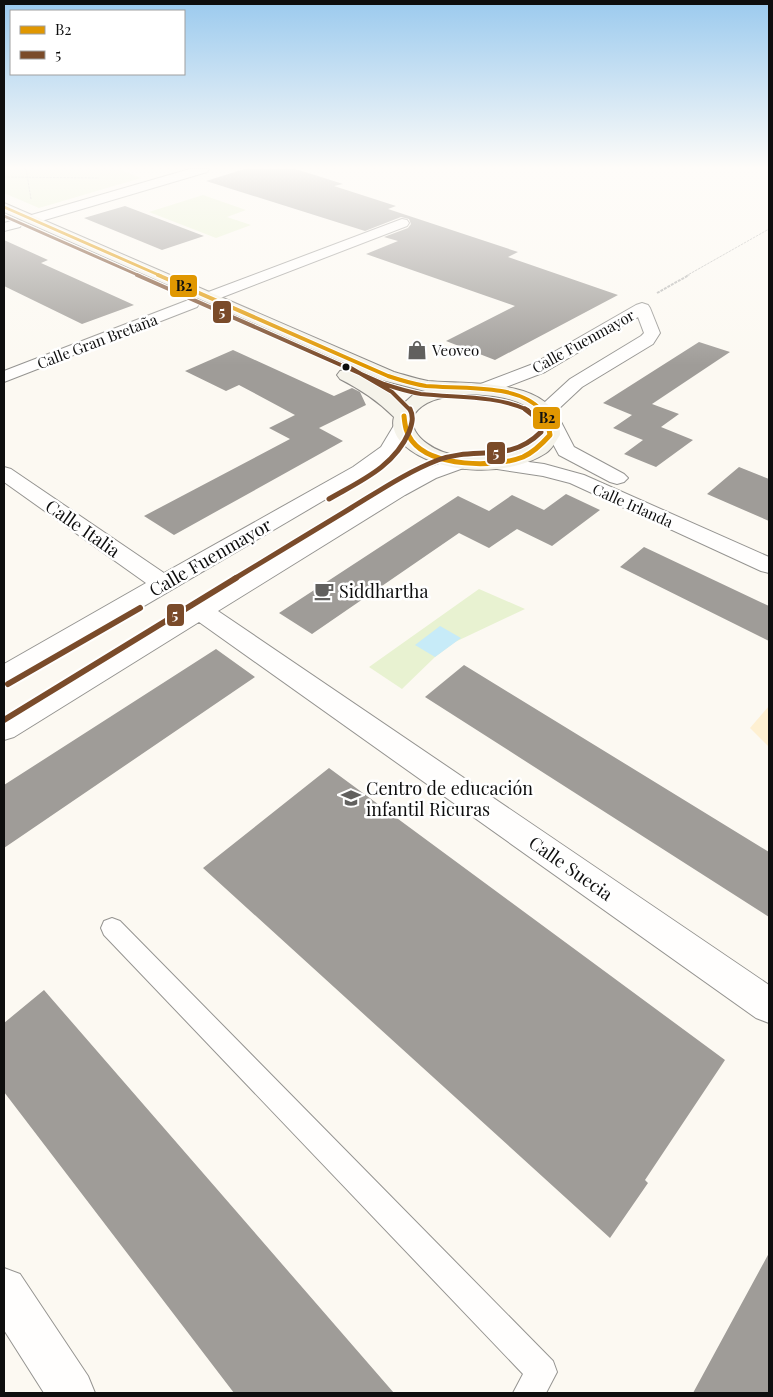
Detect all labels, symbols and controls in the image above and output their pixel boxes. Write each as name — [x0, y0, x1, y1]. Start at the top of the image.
legend — [10, 10, 185, 75]
text: B2 — [55, 19, 72, 39]
text: 5 — [55, 44, 61, 64]
line badge: B2 — [169, 274, 198, 298]
text: B2 — [176, 276, 192, 295]
line badge: 5 — [212, 300, 232, 324]
text: 5 — [219, 302, 225, 321]
street label: Calle Fuenmayor — [528, 304, 638, 377]
street label: Calle Gran Bretaña — [34, 309, 161, 373]
shop icon: Veoveo — [406, 339, 428, 361]
place label: Veoveo — [431, 340, 479, 360]
unlabelled marker — [341, 362, 351, 372]
line badge: B2 — [532, 406, 561, 430]
text: B2 — [539, 408, 555, 427]
line badge: 5 — [486, 441, 506, 465]
text: 5 — [493, 443, 499, 462]
street label: Calle Irlanda — [590, 478, 677, 532]
street label: Calle Italia — [41, 494, 125, 562]
street label: Calle Fuenmayor — [145, 512, 275, 602]
place label: Siddhartha — [339, 579, 428, 603]
cafe icon: Siddhartha — [313, 580, 335, 602]
line badge: 5 — [166, 603, 185, 627]
text: 5 — [172, 605, 178, 624]
place label: Centro de educación infantil Ricuras — [366, 776, 533, 821]
school or university icon: Centro de educación infantil Ricuras — [340, 787, 362, 809]
street label: Calle Suecia — [524, 830, 618, 906]

